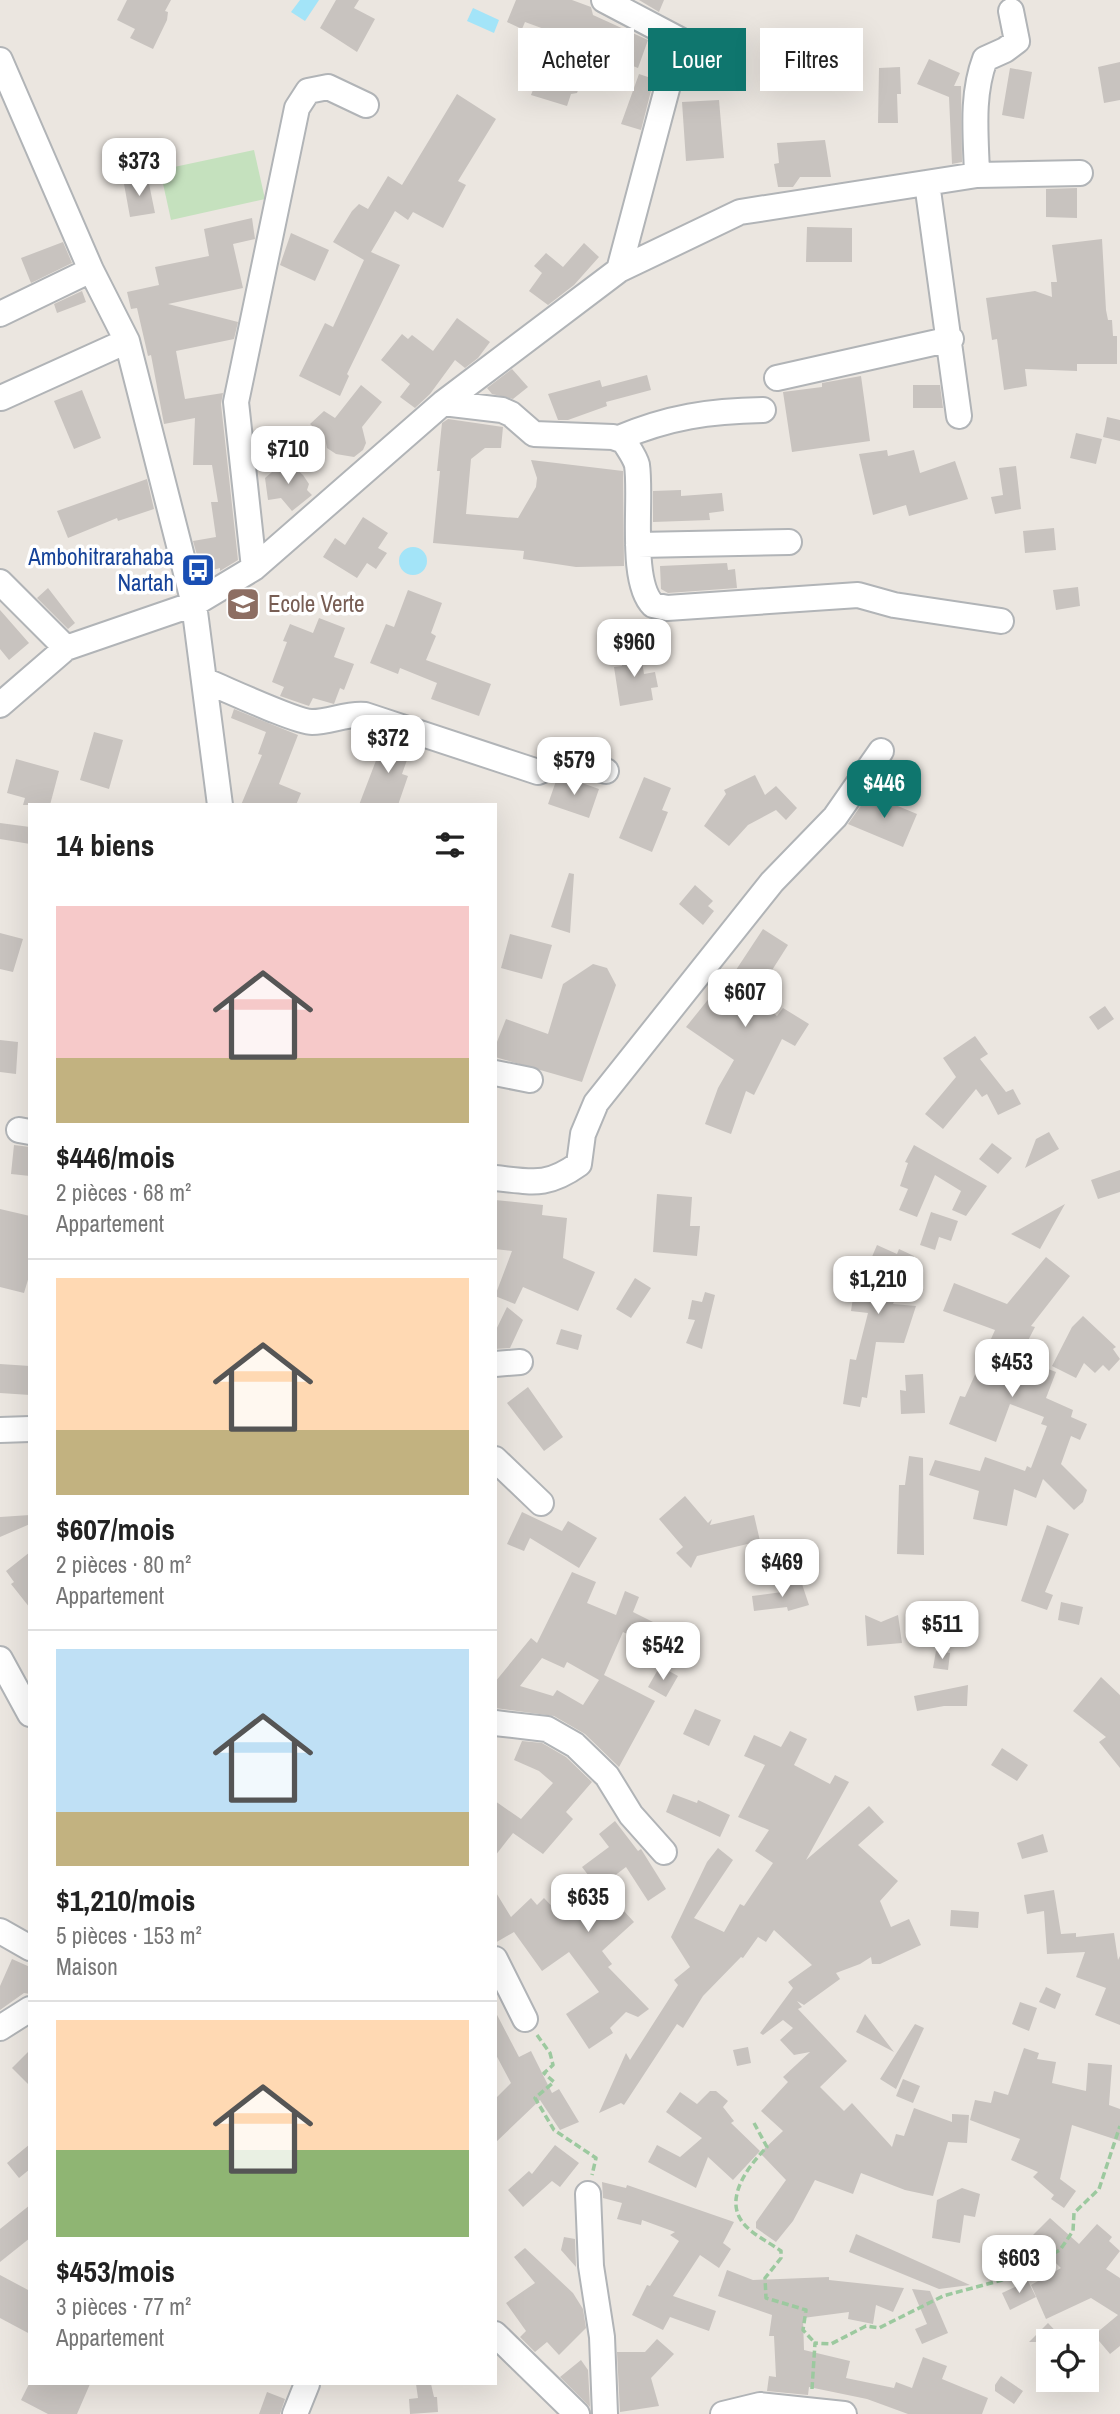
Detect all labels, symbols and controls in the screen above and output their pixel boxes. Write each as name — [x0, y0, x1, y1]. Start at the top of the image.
chip: Acheter — [518, 28, 634, 91]
chip: Louer — [648, 28, 746, 91]
chip: Filtres — [760, 28, 863, 91]
pin: $373 — [98, 138, 180, 198]
text: $373 — [118, 145, 160, 176]
pin: $710 — [247, 426, 329, 486]
text: $710 — [267, 433, 309, 464]
place label: Ambohitrarahaba Nartah — [27, 541, 175, 598]
bus stop icon: Ambohitrarahaba Nartah — [179, 551, 217, 589]
school or university icon: Ecole Verte — [224, 585, 262, 623]
place label: Ecole Verte — [268, 588, 364, 619]
pin: $960 — [593, 620, 675, 679]
text: $960 — [613, 626, 655, 657]
pin: $372 — [347, 716, 429, 775]
text: $372 — [367, 722, 409, 753]
pin: $579 — [533, 738, 615, 797]
text: $579 — [553, 744, 595, 775]
pin: $446 — [843, 760, 925, 820]
text: $446 — [863, 767, 905, 798]
text: 14 biens — [56, 825, 154, 865]
icon: filters — [431, 826, 469, 864]
icon: home — [200, 952, 326, 1078]
pin: $607 — [704, 970, 786, 1029]
text: $607 — [724, 976, 766, 1007]
text: $446/mois — [56, 1137, 175, 1177]
text: 2 pièces · 68 m² — [56, 1177, 191, 1208]
text: Appartement — [56, 1208, 164, 1239]
pin: $1,210 — [821, 1256, 935, 1316]
text: $1,210 — [849, 1263, 907, 1294]
icon: home — [200, 1324, 326, 1450]
pin: $453 — [971, 1340, 1053, 1399]
text: $453 — [991, 1346, 1033, 1377]
text: $607/mois — [56, 1509, 175, 1549]
pin: $469 — [741, 1540, 823, 1599]
text: $469 — [761, 1546, 803, 1577]
text: 2 pièces · 80 m² — [56, 1549, 191, 1580]
text: Appartement — [56, 1580, 164, 1611]
pin: $511 — [901, 1602, 983, 1661]
text: $511 — [922, 1608, 962, 1639]
pin: $542 — [622, 1622, 704, 1682]
text: $542 — [642, 1629, 684, 1660]
icon: home — [200, 1695, 326, 1821]
pin: $635 — [547, 1874, 629, 1934]
text: $1,210/mois — [56, 1880, 196, 1920]
text: $635 — [567, 1881, 609, 1912]
text: 5 pièces · 153 m² — [56, 1920, 202, 1951]
text: Maison — [56, 1951, 118, 1982]
icon: home — [200, 2066, 326, 2192]
pin: $603 — [978, 2236, 1060, 2295]
text: $603 — [998, 2242, 1040, 2273]
text: $453/mois — [56, 2251, 175, 2291]
text: 3 pièces · 77 m² — [56, 2291, 191, 2322]
text: Appartement — [56, 2322, 164, 2353]
map controls — [1036, 2329, 1099, 2392]
button: locate — [1036, 2329, 1099, 2392]

